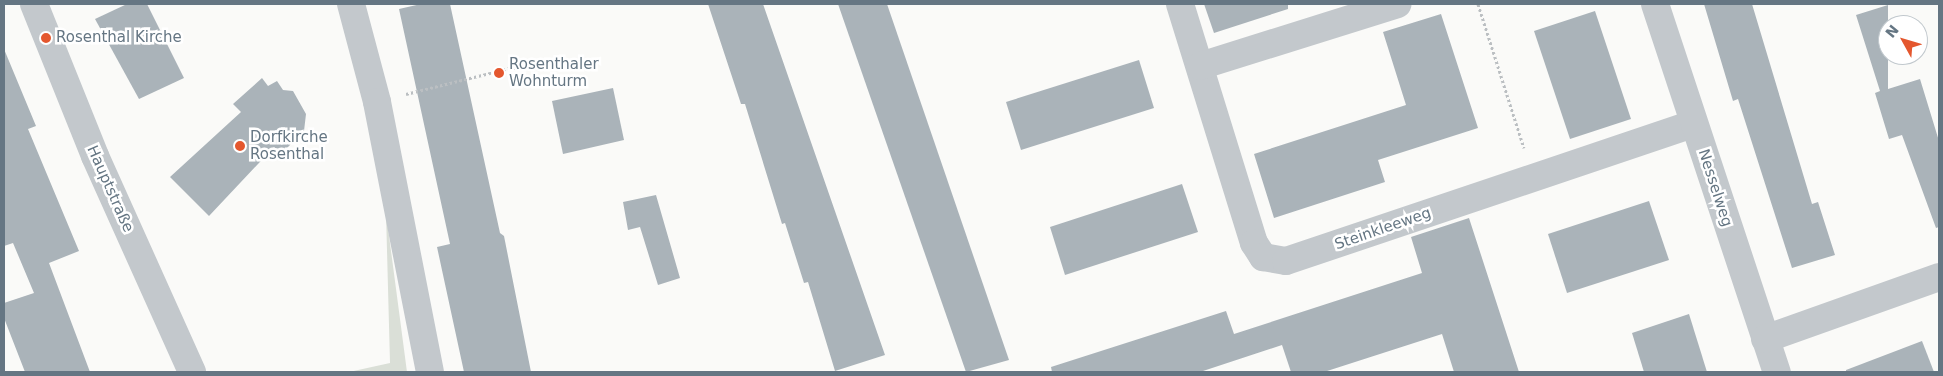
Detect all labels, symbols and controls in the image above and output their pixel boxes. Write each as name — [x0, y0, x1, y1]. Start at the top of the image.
north arrow — [1878, 15, 1928, 65]
text: N — [1882, 22, 1902, 41]
place label: Rosenthal Kirche — [56, 29, 182, 47]
marker: Rosenthal Kirche — [40, 32, 52, 44]
place label: Rosenthaler Wohnturm — [509, 55, 599, 90]
marker: Rosenthaler Wohnturm — [493, 67, 505, 79]
place label: Dorfkirche Rosenthal — [250, 128, 328, 163]
marker: Dorfkirche Rosenthal — [234, 140, 246, 152]
street label: Hauptstraße — [83, 143, 137, 235]
street label: Nesselweg — [1694, 147, 1736, 229]
street label: Steinkleeweg — [1332, 204, 1434, 254]

